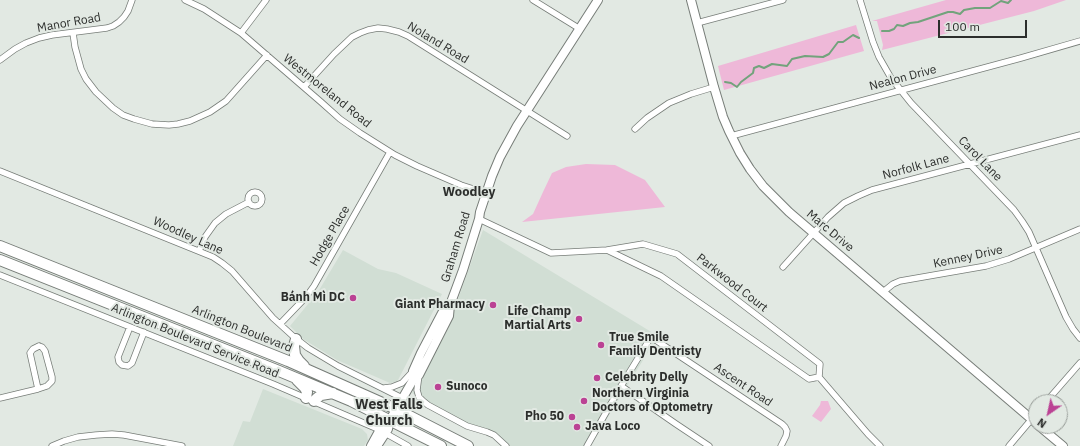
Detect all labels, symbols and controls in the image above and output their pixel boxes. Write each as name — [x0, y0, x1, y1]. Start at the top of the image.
street label: Manor Road — [36, 10, 102, 36]
scale bar — [940, 12, 1029, 38]
street label: Noland Road — [405, 19, 471, 67]
text: 100 m — [945, 19, 980, 34]
street label: Westmoreland Road — [280, 51, 374, 131]
street label: Nealon Drive — [868, 62, 938, 94]
street label: Carol Lane — [955, 134, 1005, 184]
street label: Norfolk Lane — [881, 151, 951, 183]
district label: Woodley — [443, 184, 495, 200]
street label: Hodge Place — [307, 203, 353, 269]
street label: Marc Drive — [803, 207, 857, 255]
street label: Graham Road — [438, 210, 474, 284]
street label: Woodley Lane — [151, 214, 225, 258]
street label: Kenney Drive — [932, 243, 1004, 271]
street label: Parkwood Court — [694, 251, 770, 315]
place label: Bánh Mì DC — [281, 291, 345, 305]
marker: Bánh Mì DC — [348, 293, 358, 303]
place label: Giant Pharmacy — [395, 298, 485, 312]
marker: Giant Pharmacy — [488, 300, 498, 310]
street label: Arlington Boulevard Service Road — [109, 301, 281, 381]
street label: Arlington Boulevard — [190, 302, 294, 356]
place label: Life Champ Martial Arts — [504, 305, 571, 333]
marker: Life Champ Martial Arts — [574, 314, 584, 324]
place label: True Smile Family Dentristy — [609, 331, 701, 359]
marker: True Smile Family Dentristy — [596, 340, 606, 350]
street label: Ascent Road — [711, 360, 775, 410]
place label: Celebrity Delly — [605, 371, 688, 385]
marker: Celebrity Delly — [592, 373, 602, 383]
place label: Sunoco — [446, 380, 487, 394]
marker: Sunoco — [433, 382, 443, 392]
place label: Northern Virginia Doctors of Optometry — [592, 387, 713, 415]
north arrow — [1028, 394, 1068, 434]
marker: Northern Virginia Doctors of Optometry — [579, 396, 589, 406]
district label: West Falls Church — [355, 397, 423, 430]
place label: Pho 50 — [525, 410, 564, 424]
marker: Pho 50 — [567, 412, 577, 422]
text: N — [1035, 415, 1049, 431]
place label: Java Loco — [585, 420, 640, 434]
marker: Java Loco — [572, 422, 582, 432]

